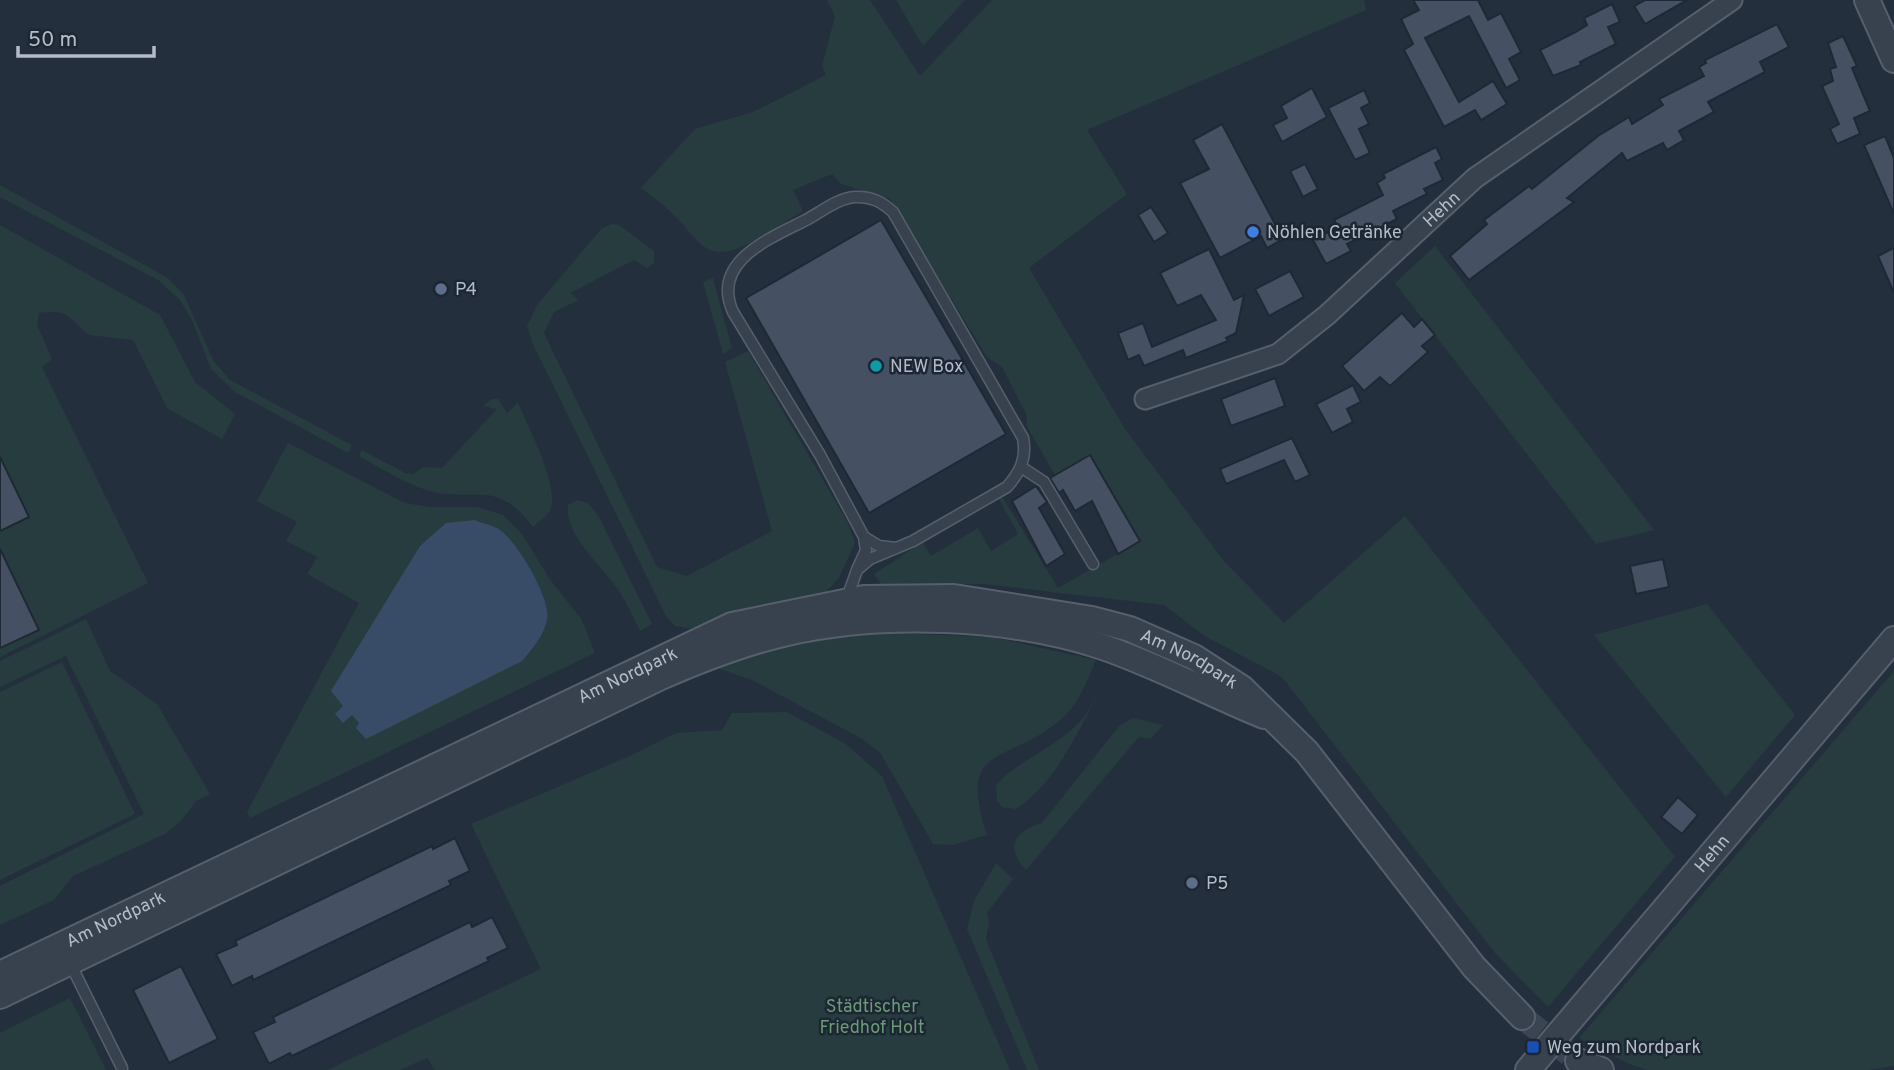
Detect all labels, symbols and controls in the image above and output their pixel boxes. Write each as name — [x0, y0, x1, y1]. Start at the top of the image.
scale bar — [18, 14, 154, 58]
text: 50 m — [28, 27, 77, 54]
street label: Hehn — [1419, 187, 1466, 233]
place label: Nöhlen Getränke — [1267, 222, 1402, 245]
marker: Nöhlen Getränke — [1245, 224, 1261, 240]
place label: P4 — [455, 279, 477, 302]
marker: P4 — [433, 281, 449, 297]
place label: NEW Box — [890, 356, 963, 379]
marker: NEW Box — [868, 358, 884, 374]
street label: Am Nordpark — [1136, 625, 1242, 695]
street label: Am Nordpark — [574, 643, 682, 710]
street label: Hehn — [1690, 831, 1736, 878]
place label: P5 — [1206, 873, 1229, 896]
marker: P5 — [1184, 875, 1200, 891]
street label: Am Nordpark — [63, 887, 170, 954]
park label: Städtischer Friedhof Holt — [819, 996, 925, 1040]
place label: Weg zum Nordpark — [1547, 1037, 1701, 1060]
marker: Weg zum Nordpark — [1525, 1039, 1541, 1055]

